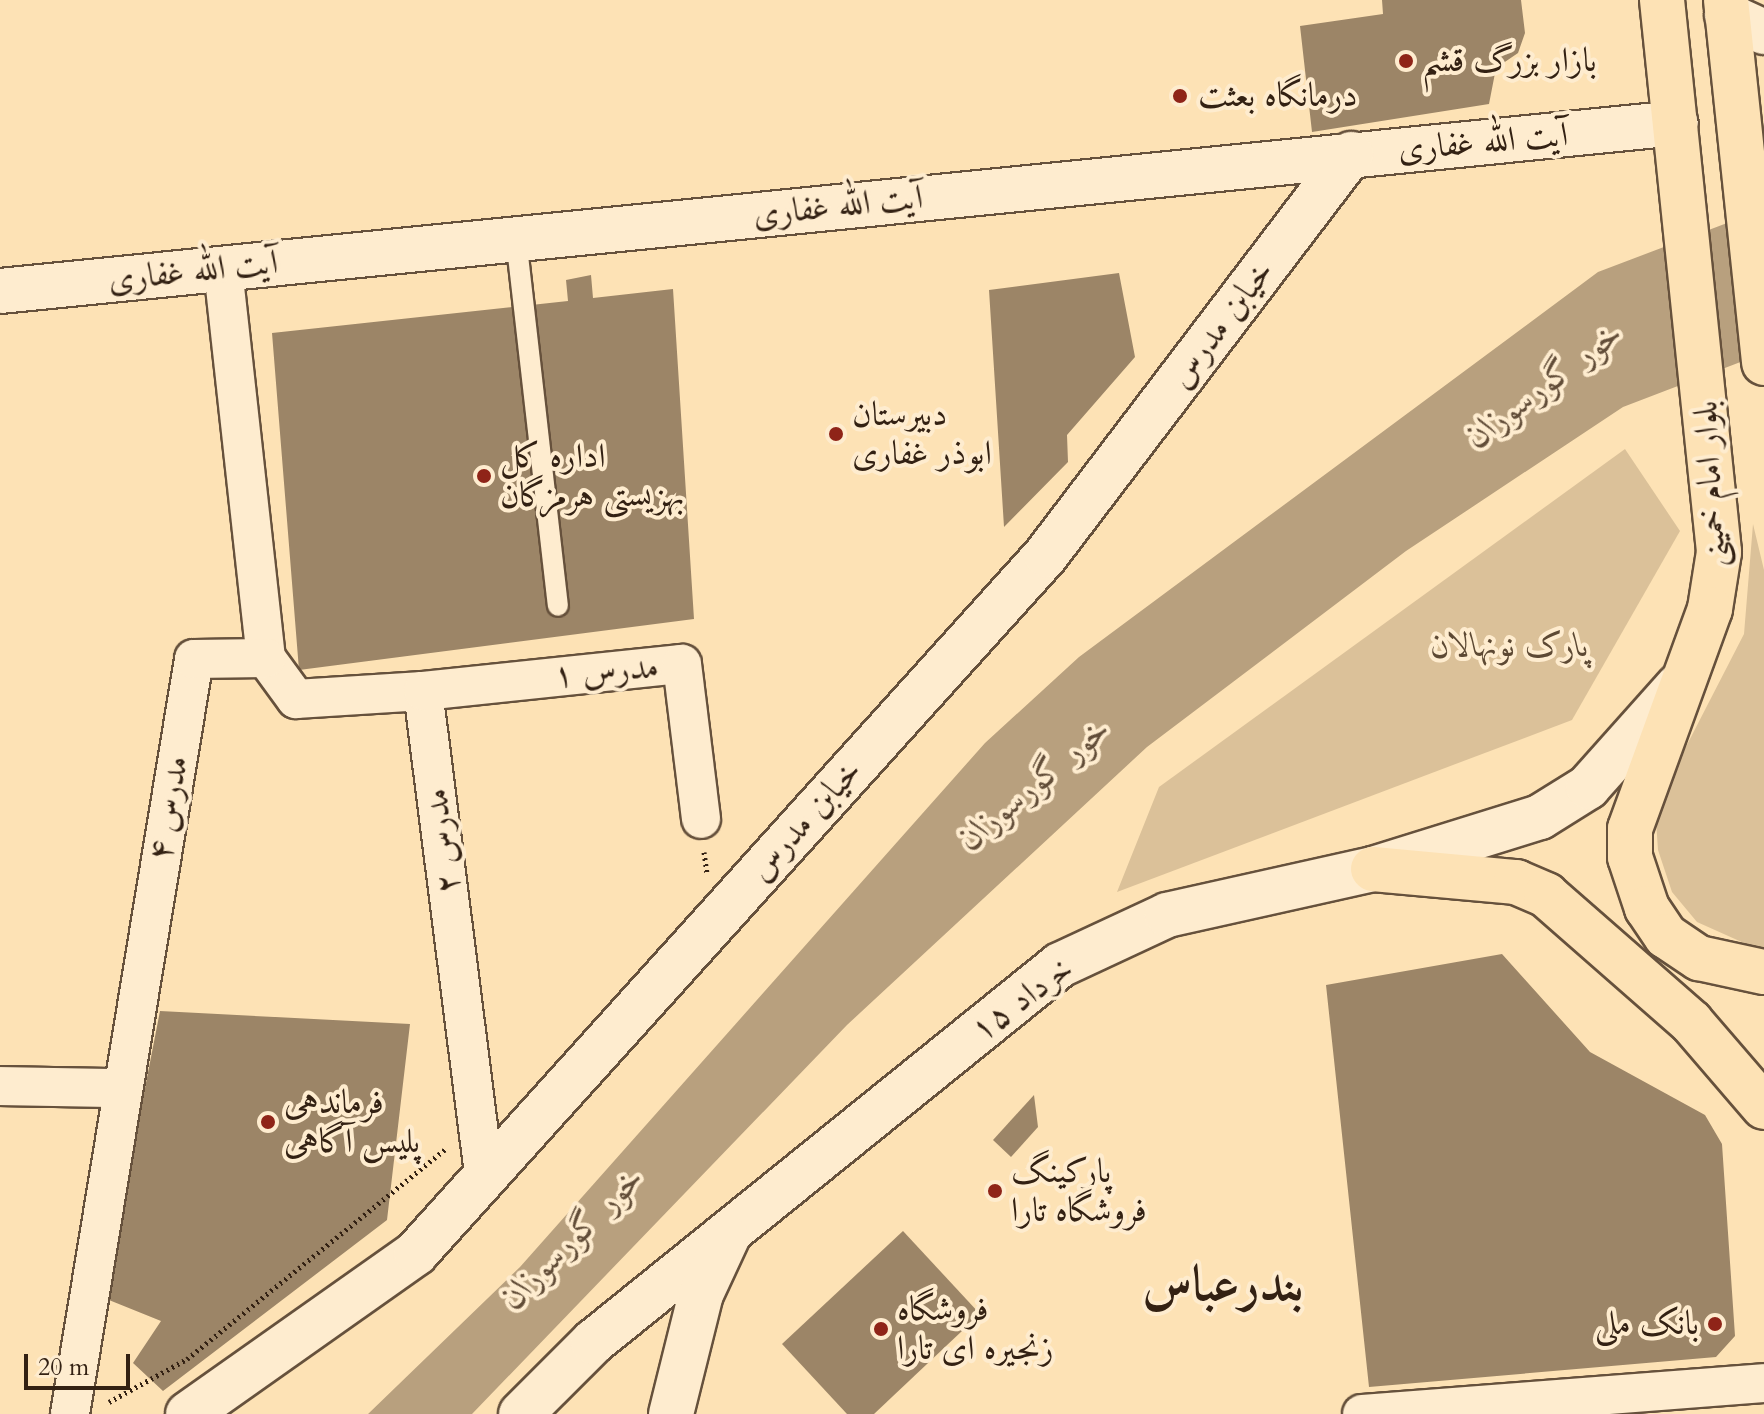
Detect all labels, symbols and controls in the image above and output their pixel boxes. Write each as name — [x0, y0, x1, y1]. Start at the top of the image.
place label: بازار بزرگ قشم — [1422, 41, 1597, 81]
marker: بازار بزرگ قشم — [1397, 52, 1415, 70]
place label: درمانگاه بعثت — [1198, 76, 1358, 116]
marker: درمانگاه بعثت — [1169, 85, 1191, 107]
street label: آیت الله غفاری — [1396, 114, 1570, 170]
street label: آیت الله غفاری — [751, 177, 925, 235]
street label: آیت الله غفاری — [106, 242, 280, 300]
street label: خیابن مدرس — [1160, 252, 1282, 396]
water label: خور گورسوزان — [1456, 311, 1632, 457]
place label: دبیرستان ابوذر غفاری — [852, 394, 992, 474]
street label: بلوار امام خمینی — [1685, 400, 1735, 568]
marker: دبیرستان ابوذر غفاری — [827, 425, 845, 443]
place label: اداره کل بهزیستی هرمزگان — [500, 436, 685, 516]
marker: اداره کل بهزیستی هرمزگان — [475, 467, 493, 485]
park label: پارک نونهالان — [1431, 626, 1589, 666]
street label: مدرس ۱ — [552, 646, 660, 696]
water label: خور گورسوزان — [949, 706, 1119, 860]
street label: خیابن مدرس — [740, 751, 870, 889]
street label: مدرس ۴ — [139, 752, 197, 864]
street label: مدرس ۲ — [415, 786, 469, 896]
street label: ۱۵ خرداد — [963, 948, 1081, 1050]
place label: فرماندهی پلیس آگاهی — [284, 1082, 420, 1162]
marker: فرماندهی پلیس آگاهی — [259, 1113, 277, 1131]
place label: پارکینگ فروشگاه تارا — [1011, 1151, 1147, 1230]
water label: خور گورسوزان — [491, 1156, 653, 1318]
marker: پارکینگ فروشگاه تارا — [986, 1182, 1004, 1200]
district label: بندرعباس — [1142, 1255, 1304, 1315]
place label: فروشگاه زنجیره ای تارا — [897, 1289, 1054, 1368]
place label: بانک ملی — [1595, 1304, 1699, 1344]
marker: بانک ملی — [1706, 1315, 1724, 1333]
marker: فروشگاه زنجیره ای تارا — [872, 1320, 890, 1338]
scale bar — [28, 1338, 134, 1388]
text: 20 m — [38, 1351, 89, 1384]

